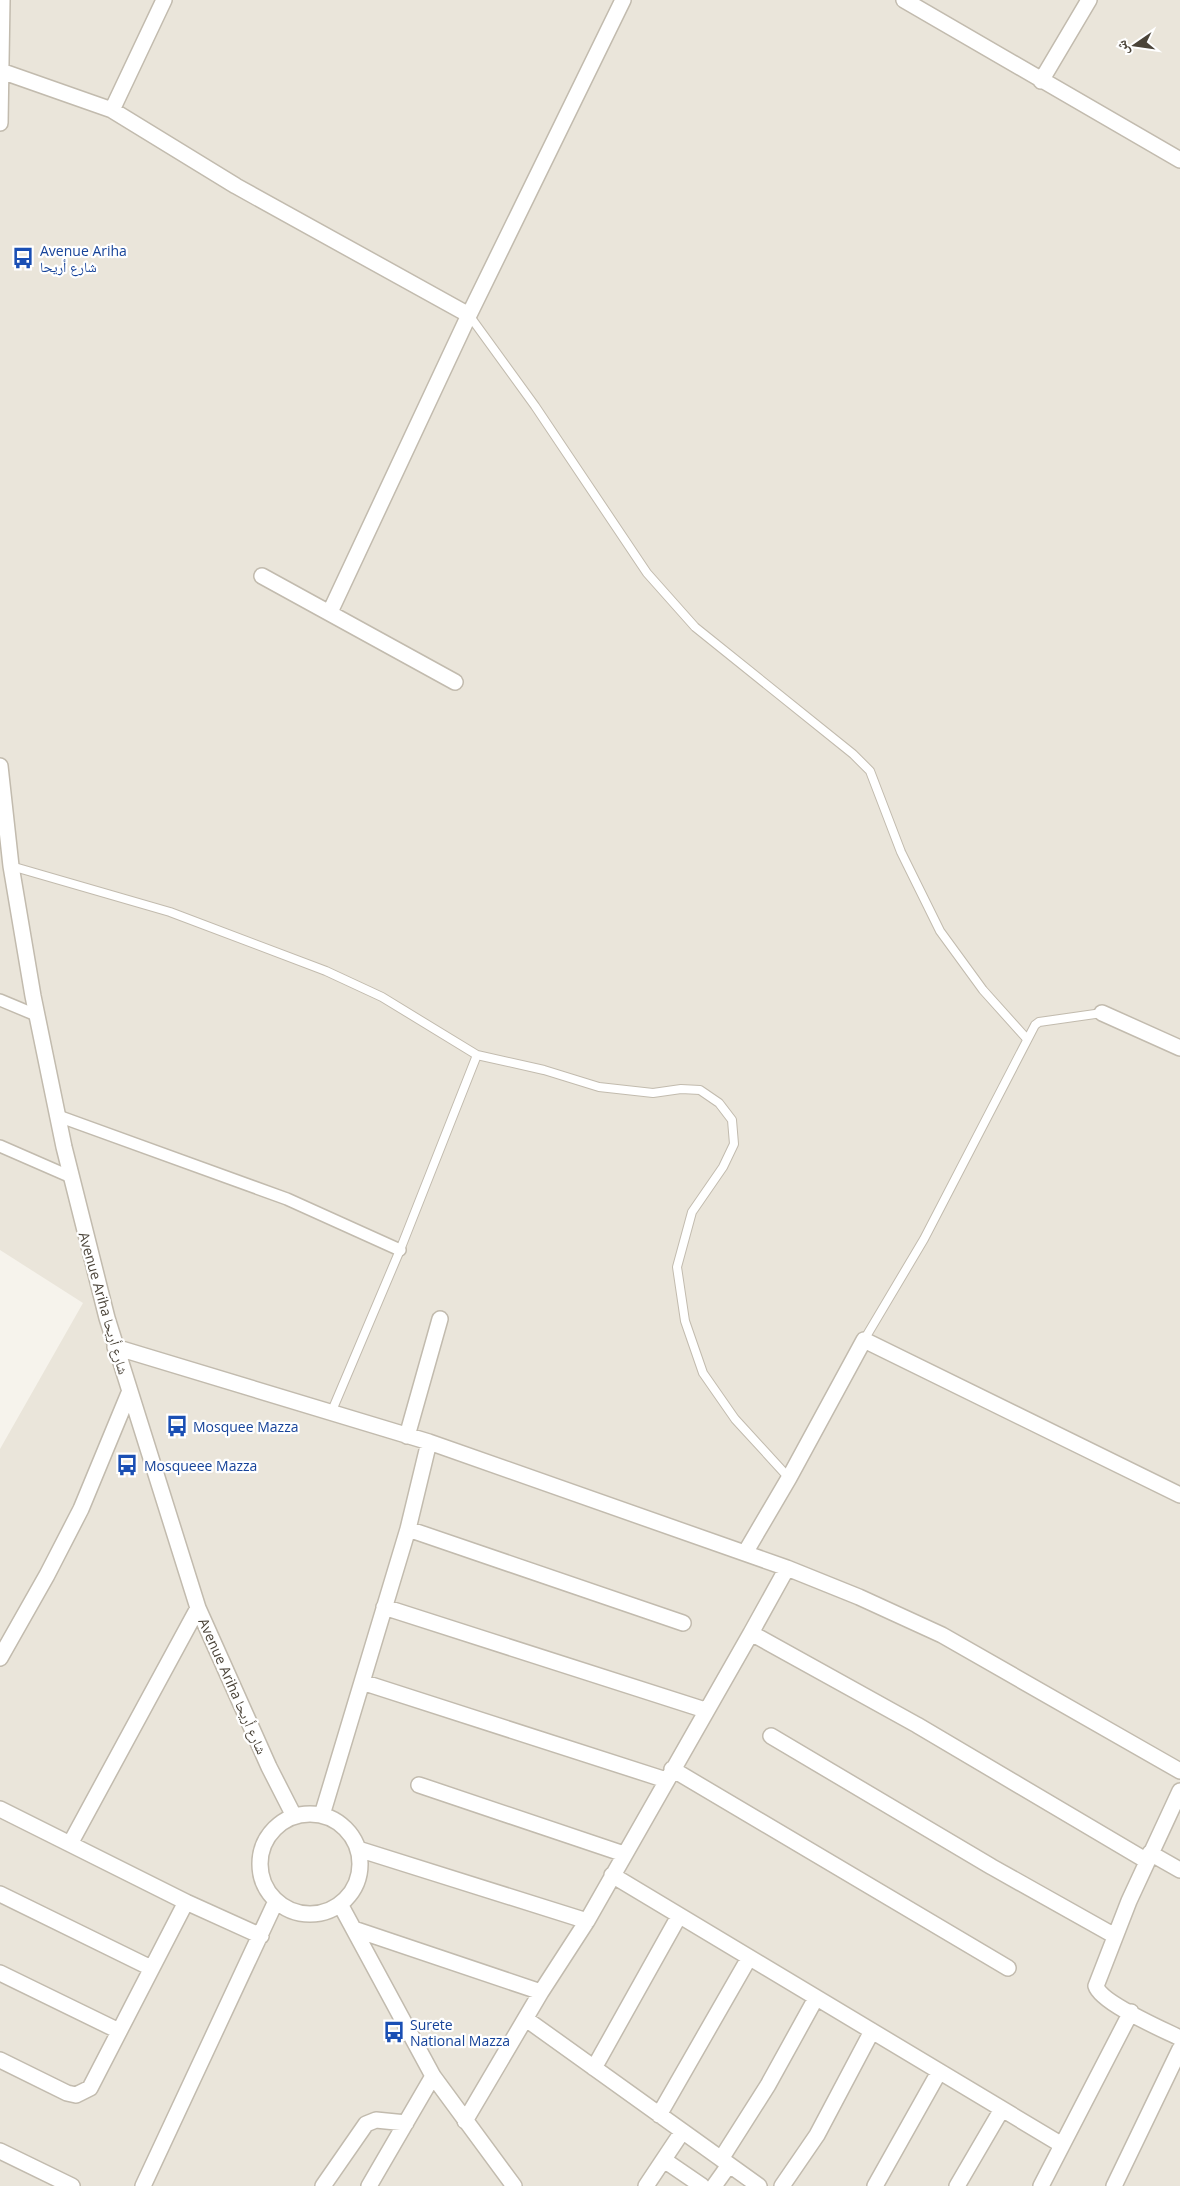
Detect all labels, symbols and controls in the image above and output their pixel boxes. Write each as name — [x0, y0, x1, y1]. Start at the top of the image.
north arrow — [1110, 20, 1160, 70]
text: ش — [1111, 39, 1133, 57]
place label: Avenue Ariha شارع أريحا — [40, 241, 127, 277]
bus stop icon: Avenue Ariha شارع أريحا — [10, 245, 36, 271]
street label: Avenue Ariha شارع أريحا — [74, 1230, 133, 1377]
bus stop icon: Mosquee Mazza — [164, 1413, 190, 1439]
place label: Mosquee Mazza — [193, 1417, 298, 1436]
bus stop icon: Mosqueee Mazza — [114, 1452, 140, 1478]
place label: Mosqueee Mazza — [144, 1456, 257, 1475]
street label: Avenue Ariha شارع أريحا — [193, 1615, 272, 1757]
place label: Surete National Mazza — [410, 2015, 510, 2050]
bus stop icon: Surete National Mazza — [381, 2019, 407, 2045]

